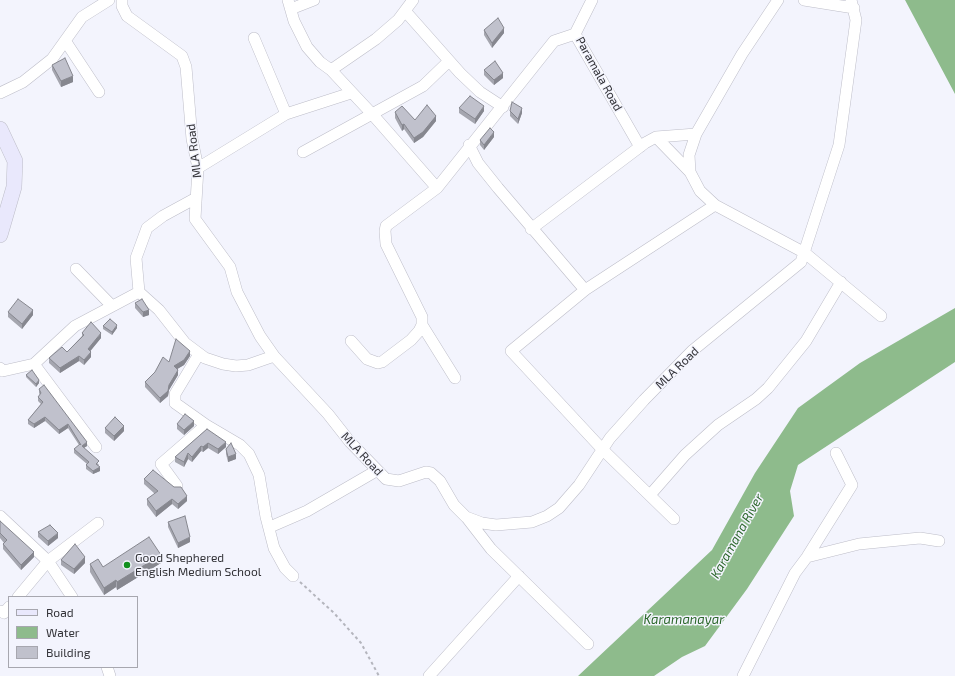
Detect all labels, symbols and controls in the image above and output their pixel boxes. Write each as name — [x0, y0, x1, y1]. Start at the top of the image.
street label: Paramala Road — [573, 34, 625, 114]
street label: MLA Road — [184, 123, 204, 179]
street label: MLA Road — [652, 344, 702, 392]
street label: MLA Road — [338, 429, 386, 479]
water label: Karamana River — [707, 491, 767, 581]
place label: Good Shephered English Medium School — [135, 551, 261, 579]
marker: Good Shephered English Medium School — [122, 560, 132, 570]
legend — [8, 596, 138, 668]
text: Road — [46, 605, 74, 619]
water label: Karamanayar — [644, 612, 724, 628]
text: Water — [46, 625, 80, 639]
text: Building — [46, 645, 90, 659]

